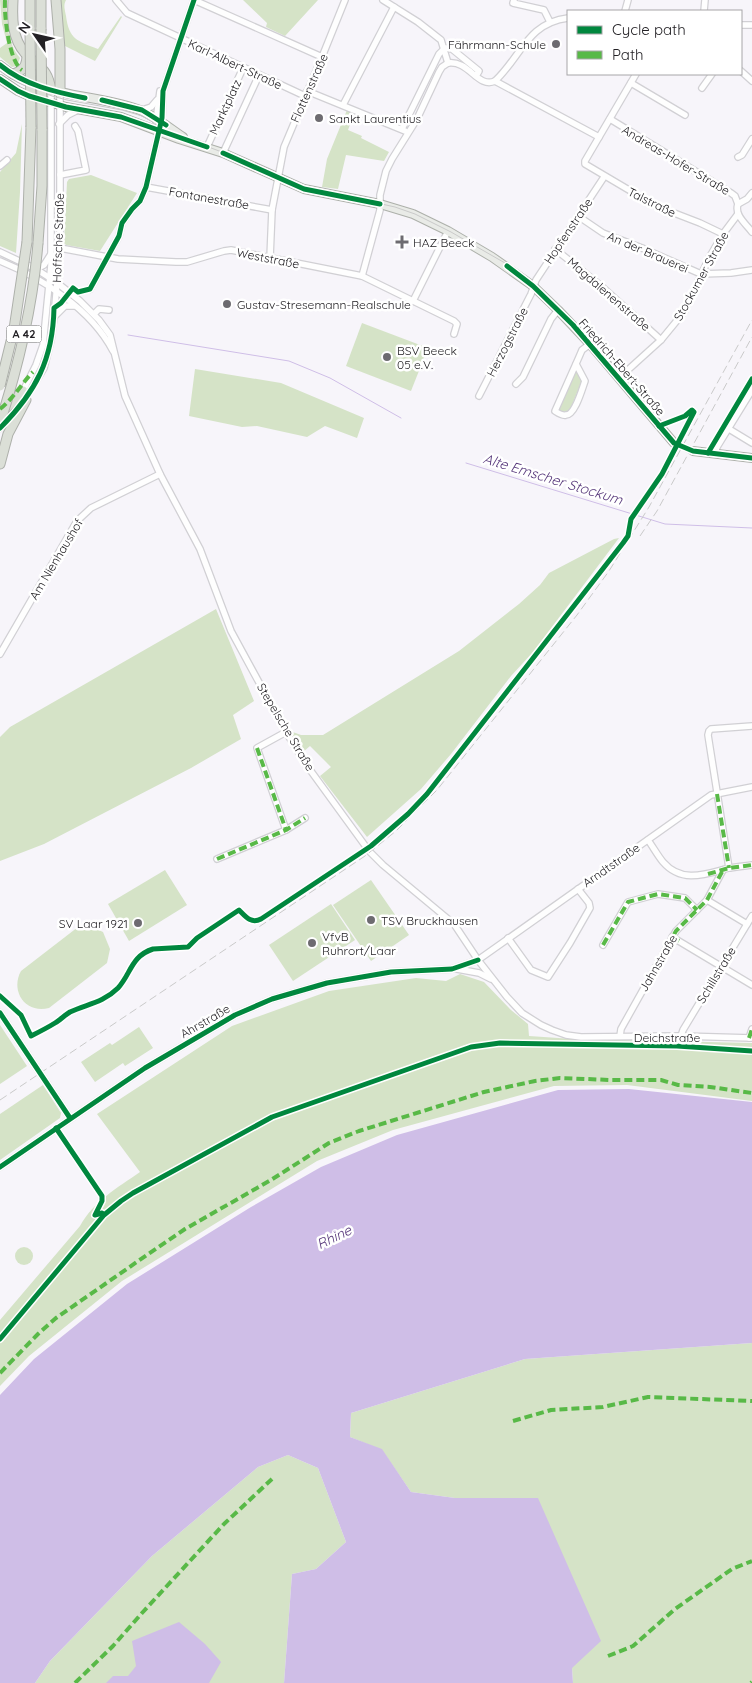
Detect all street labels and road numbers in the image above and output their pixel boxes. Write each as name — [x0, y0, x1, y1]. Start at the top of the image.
street label: Karl-Albert-Straße — [186, 36, 285, 92]
street label: Flottenstraße — [287, 51, 331, 125]
street label: Marktplatz — [206, 77, 244, 137]
street label: Andreas-Hofer-Straße — [619, 122, 733, 198]
street label: Fontanestraße — [168, 184, 251, 212]
street label: Talstraße — [626, 184, 679, 220]
street label: Hoffsche Straße — [49, 193, 67, 283]
street label: Hopfenstraße — [540, 195, 596, 267]
street label: An der Brauerei — [605, 228, 691, 276]
street label: Stockumer Straße — [670, 229, 732, 323]
street label: Weststraße — [235, 245, 301, 271]
street label: Magdalenenstraße — [565, 254, 654, 334]
street label: Herzogstraße — [483, 305, 531, 379]
street label: Friedrich-Ebert-Straße — [576, 315, 668, 419]
road number: A 42 — [6, 326, 42, 342]
street label: Am Nienhaushof — [26, 515, 86, 602]
street label: Stepelsche Straße — [254, 680, 318, 774]
street label: Arndtstraße — [579, 840, 643, 890]
street label: Jahnstraße — [636, 932, 680, 994]
street label: Schillstraße — [693, 944, 739, 1006]
street label: Ahrstraße — [178, 1001, 233, 1041]
street label: Deichstraße — [634, 1030, 701, 1045]

